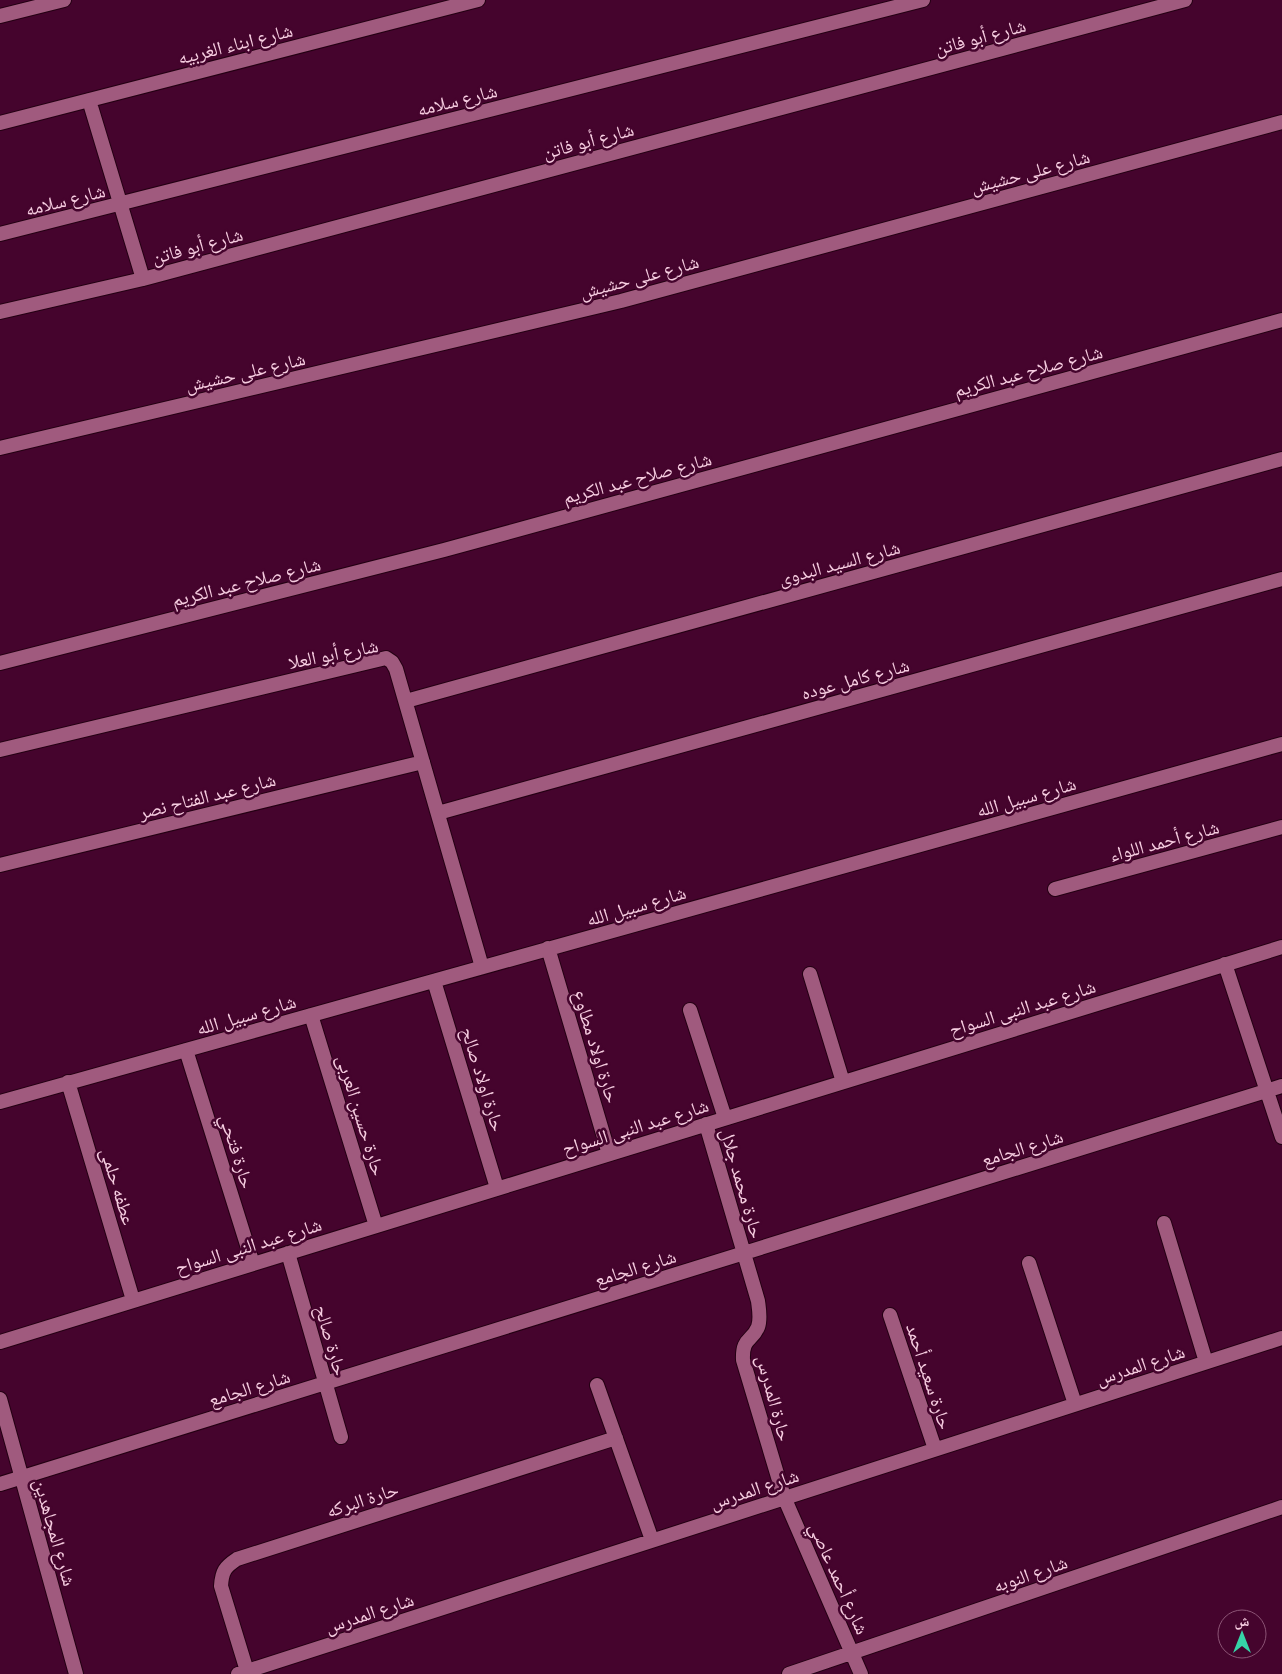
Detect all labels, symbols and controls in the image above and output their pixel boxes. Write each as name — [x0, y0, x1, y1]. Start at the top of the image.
street label: شارع أبو فاتن — [931, 10, 1029, 62]
street label: شارع ابناء الغربيه — [174, 15, 296, 71]
street label: شارع سلامه — [414, 75, 500, 123]
street label: شارع أبو فاتن — [539, 114, 637, 166]
street label: شارع على حشيش — [967, 141, 1093, 201]
street label: شارع سلامه — [22, 175, 108, 223]
street label: شارع أبو فاتن — [148, 219, 246, 271]
street label: شارع على حشيش — [576, 246, 702, 306]
street label: شارع صلاح عبد الكريم — [950, 336, 1106, 404]
street label: شارع على حشيش — [182, 343, 308, 399]
street label: شارع صلاح عبد الكريم — [559, 443, 715, 511]
street label: شارع السيد البدوى — [775, 532, 903, 592]
street label: شارع صلاح عبد الكريم — [168, 548, 324, 614]
street label: شارع أبو العلا — [286, 630, 380, 676]
street label: شارع كامل عوده — [798, 650, 912, 706]
street label: شارع عبد الفتاح نصر — [135, 764, 278, 826]
street label: شارع سبيل الله — [973, 768, 1079, 824]
street label: شارع أحمد اللواء — [1106, 811, 1222, 869]
street label: شارع سبيل الله — [583, 877, 689, 933]
street label: شارع عبد النبى السواح — [945, 971, 1099, 1043]
street label: شارع سبيل الله — [193, 986, 299, 1042]
street label: حارة اولاد مطاوع — [566, 986, 628, 1106]
street label: حارة اولاد صالح — [454, 1023, 514, 1135]
street label: حارة حسين العربى — [330, 1051, 394, 1179]
street label: شارع عبد النبى السواح — [558, 1090, 712, 1162]
street label: حارة فتحي — [211, 1110, 263, 1192]
street label: شارع الجامع — [978, 1121, 1066, 1173]
street label: حارة محمد جلال — [713, 1124, 773, 1242]
street label: عطفه حلمى — [94, 1144, 145, 1229]
street label: شارع عبد النبى السواح — [171, 1209, 325, 1281]
street label: شارع الجامع — [591, 1241, 679, 1293]
street label: حارة صالح — [308, 1301, 356, 1379]
street label: حارة سعيد أحمد — [899, 1319, 961, 1433]
street label: شارع المدرس — [1092, 1336, 1188, 1392]
street label: حارة المدرس — [750, 1352, 800, 1444]
street label: شارع الجامع — [205, 1361, 293, 1413]
street label: شارع المدرس — [706, 1460, 802, 1516]
street label: حارة البركه — [322, 1474, 402, 1524]
street label: شارع المجاهدين — [27, 1475, 85, 1589]
street label: شارع أحمد عاصي — [801, 1517, 878, 1640]
street label: شارع النوبه — [989, 1547, 1071, 1599]
street label: شارع المدرس — [321, 1584, 417, 1640]
north arrow — [1217, 1609, 1267, 1659]
text: ش — [1235, 1610, 1250, 1631]

